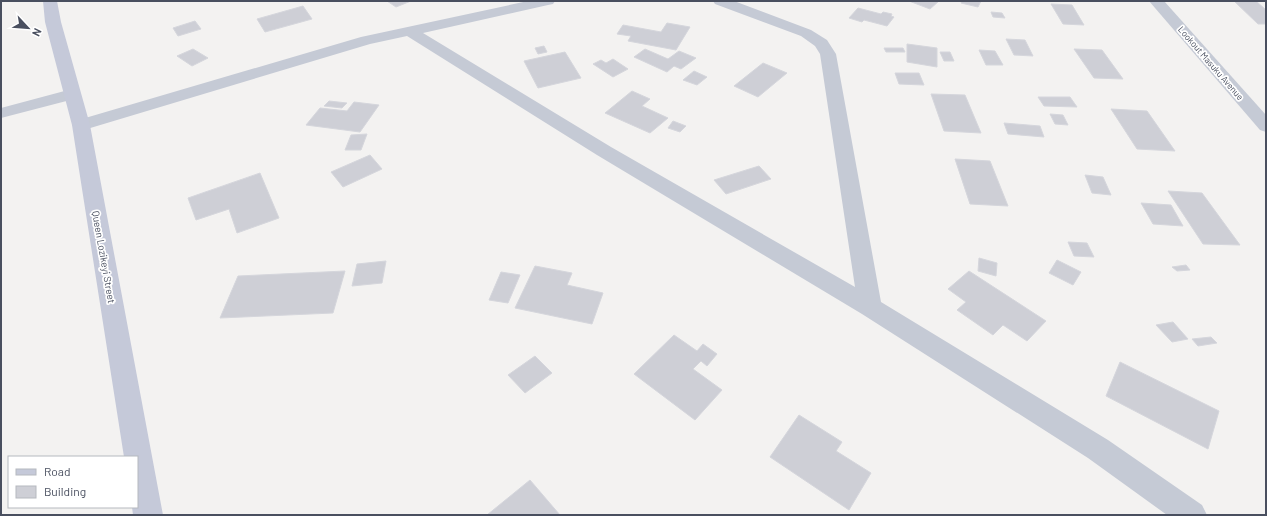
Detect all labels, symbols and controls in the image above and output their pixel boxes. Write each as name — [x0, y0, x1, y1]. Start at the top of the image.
north arrow — [8, 8, 48, 48]
street label: Lookout Masuku Avenue — [1176, 24, 1246, 102]
text: N — [30, 26, 45, 39]
street label: Queen Lozikeyi Street — [90, 210, 118, 305]
legend — [8, 456, 138, 508]
text: Road — [44, 464, 71, 478]
text: Building — [44, 484, 86, 498]

